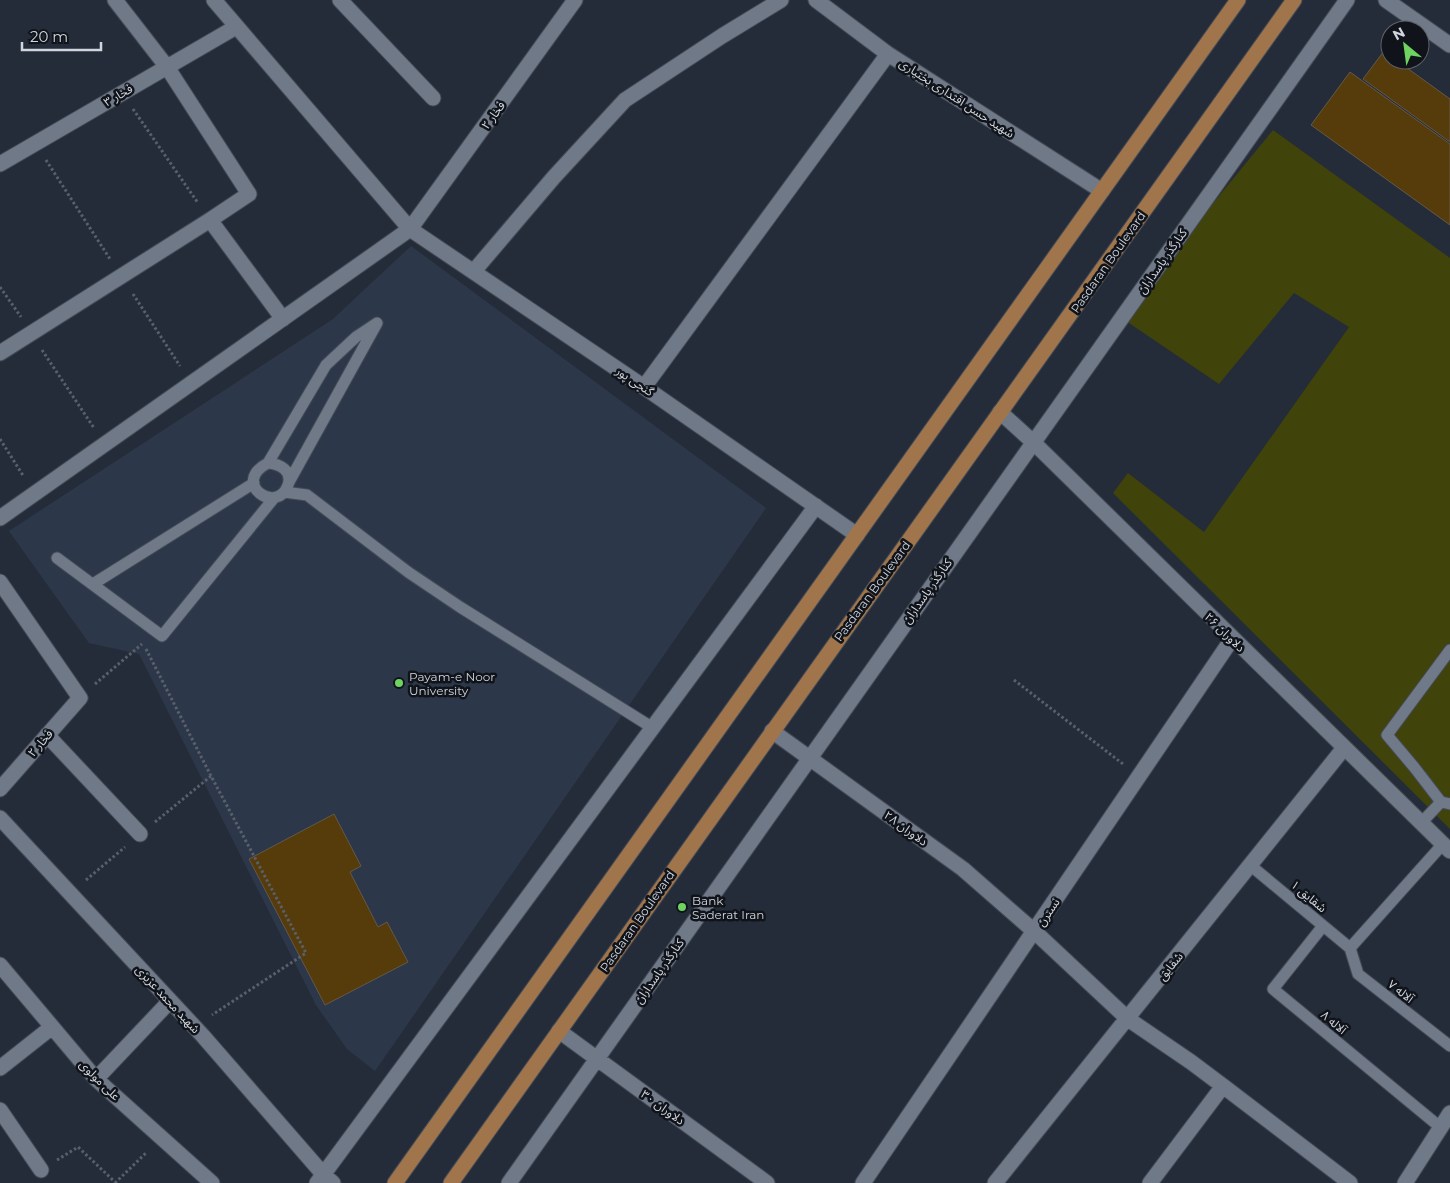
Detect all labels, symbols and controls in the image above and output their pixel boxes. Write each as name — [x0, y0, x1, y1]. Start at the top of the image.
scale bar — [22, 20, 101, 52]
north arrow — [1380, 20, 1430, 70]
text: N — [1389, 23, 1408, 44]
text: 20 m — [30, 27, 68, 46]
street label: شهید حسن اقتداری بختیاری — [897, 55, 1017, 141]
street label: فخار ۳ — [101, 81, 135, 109]
street label: فخار ۲ — [478, 98, 508, 132]
street label: Pasdaran Boulevard — [1067, 208, 1149, 316]
street label: کنارگذر پاسداران — [1134, 225, 1192, 297]
street label: گنجی پور — [612, 362, 658, 401]
street label: Pasdaran Boulevard — [831, 538, 913, 644]
street label: کنارگذر پاسداران — [899, 555, 957, 627]
street label: دلاوران ۲۶ — [1202, 609, 1248, 655]
place label: Payam-e Noor University — [409, 669, 495, 698]
marker: Payam-e Noor University — [393, 677, 405, 689]
street label: فخار ۲ — [24, 726, 56, 760]
street label: دلاوران ۲۸ — [881, 807, 931, 849]
street label: Pasdaran Boulevard — [596, 867, 678, 975]
street label: شقایق ۱ — [1287, 877, 1330, 916]
place label: Bank Saderat Iran — [692, 893, 764, 922]
street label: نسترن — [1033, 895, 1063, 929]
marker: Bank Saderat Iran — [676, 901, 688, 913]
street label: کنارگذر پاسداران — [631, 935, 689, 1007]
street label: شقایق — [1154, 949, 1187, 984]
street label: شهید محمد عزیزی — [133, 962, 203, 1036]
street label: آلاله ۷ — [1385, 976, 1417, 1006]
street label: آلاله ۸ — [1318, 1007, 1350, 1037]
street label: علی مولوی — [76, 1056, 124, 1104]
street label: دلاوران ۳۰ — [638, 1086, 688, 1128]

